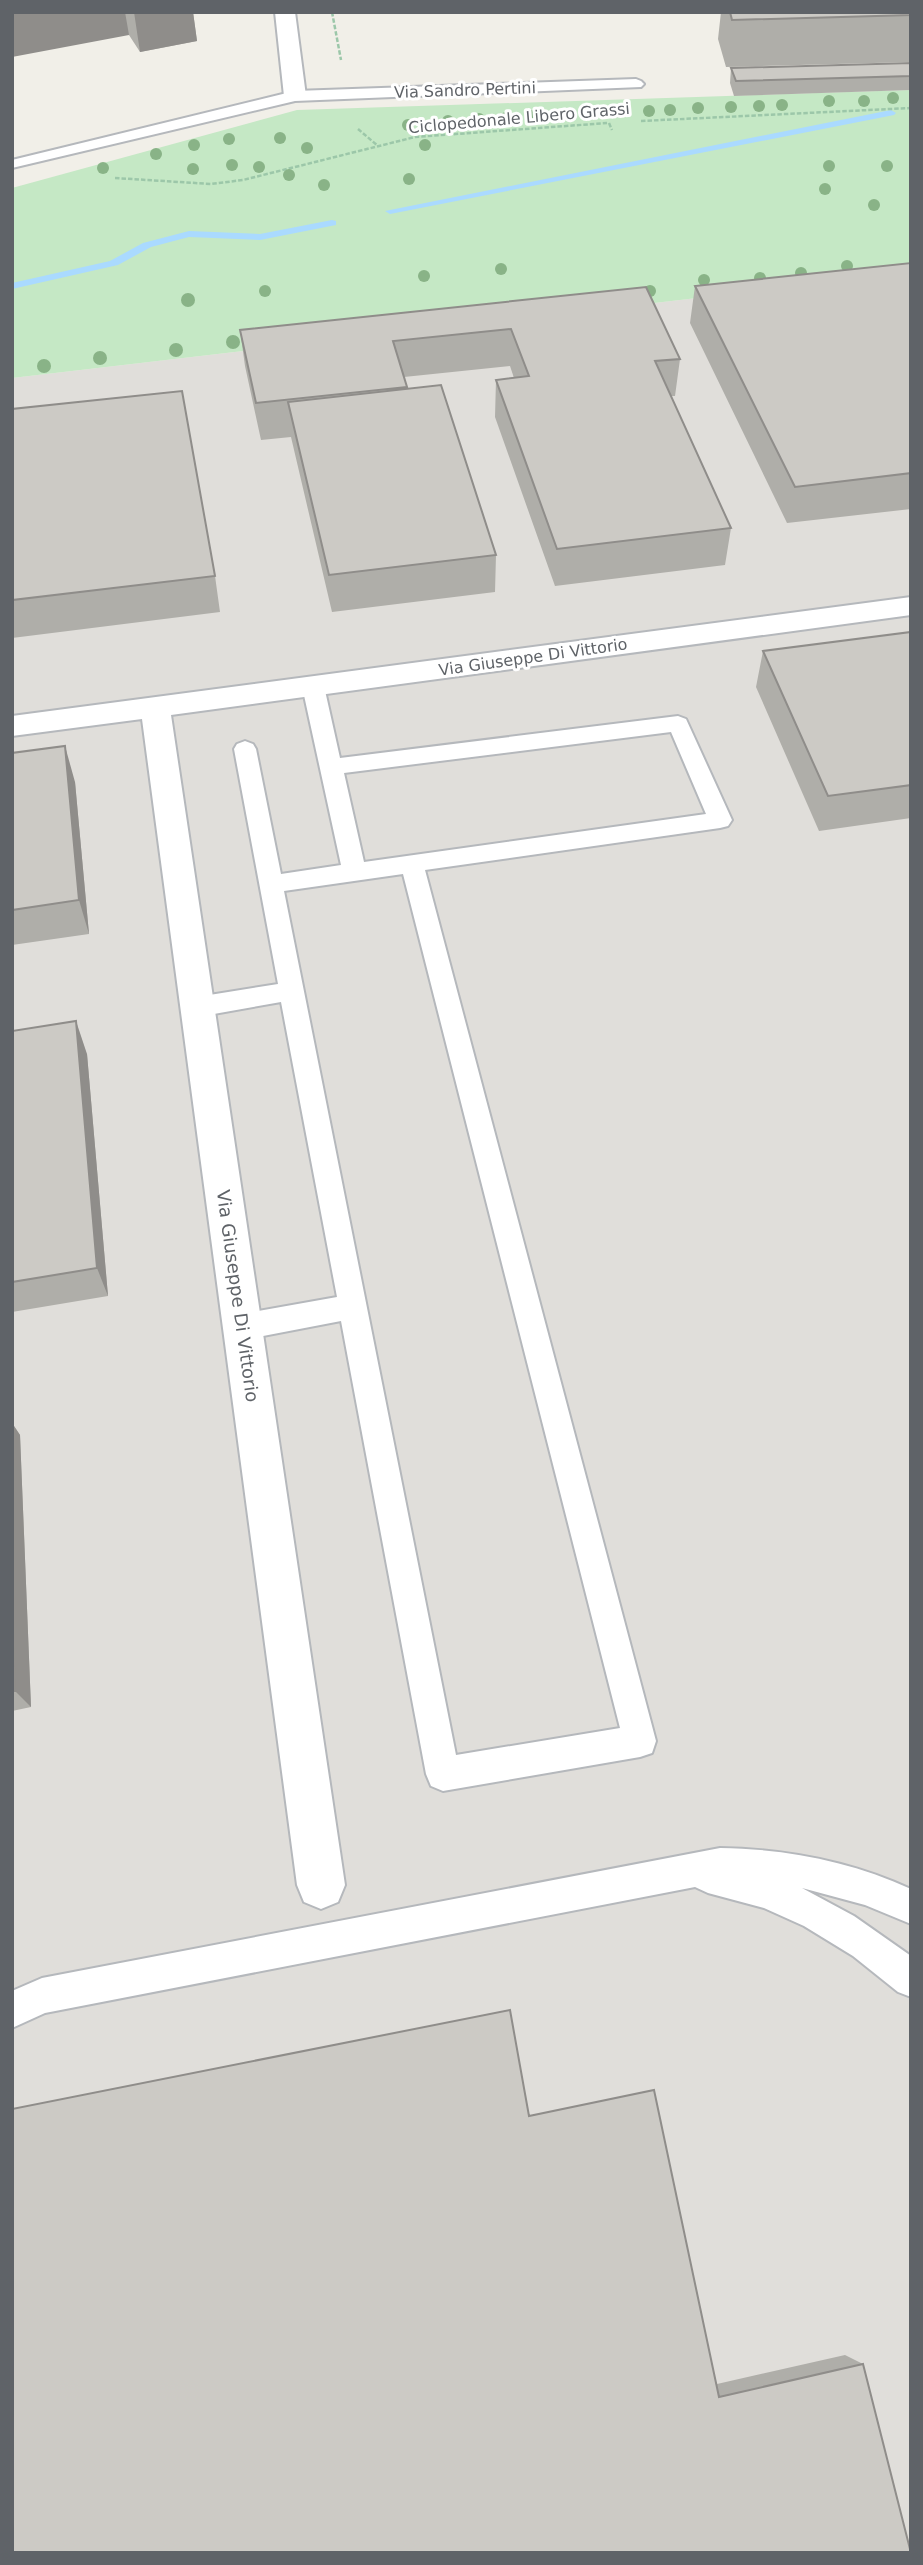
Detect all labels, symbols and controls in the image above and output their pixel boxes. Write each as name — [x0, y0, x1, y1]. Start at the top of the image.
street label: Via Sandro Pertini — [394, 78, 536, 102]
street label: Ciclopedonale Libero Grassi — [407, 99, 631, 137]
street label: Via Giuseppe Di Vittorio — [437, 634, 629, 680]
street label: Via Giuseppe Di Vittorio — [213, 1188, 263, 1404]

